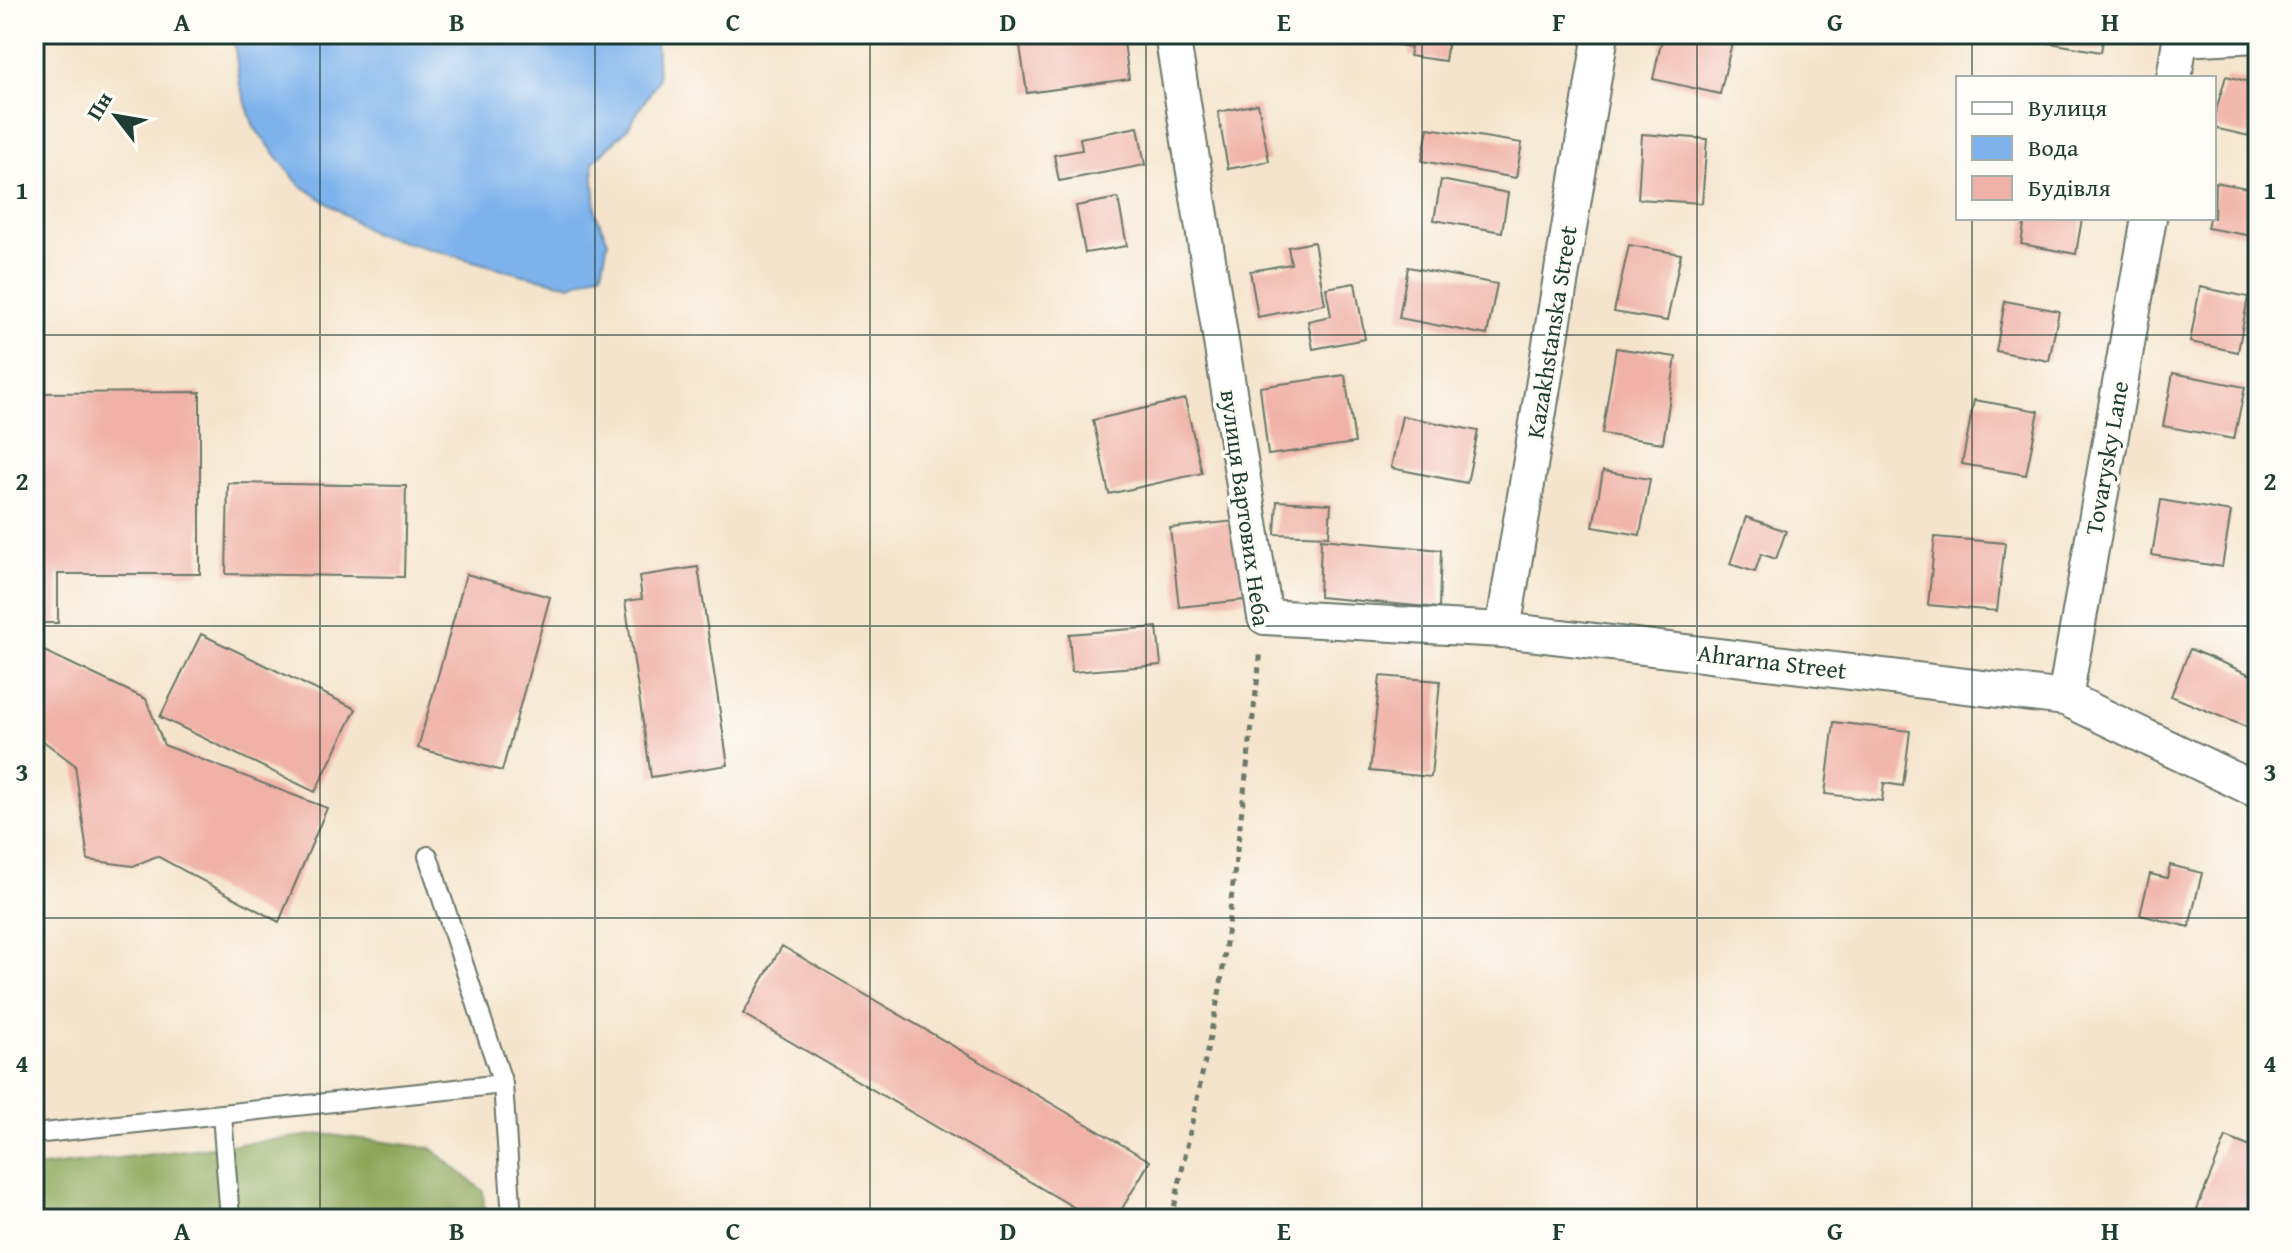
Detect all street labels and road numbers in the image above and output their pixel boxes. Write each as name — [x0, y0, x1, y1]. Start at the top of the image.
street label: Kazakhstanska Street — [1517, 223, 1586, 441]
street label: Tovarysky Lane — [2076, 378, 2137, 538]
street label: вулиця Вартових Неба — [1212, 387, 1280, 629]
street label: Ahrarna Street — [1696, 635, 1849, 688]

